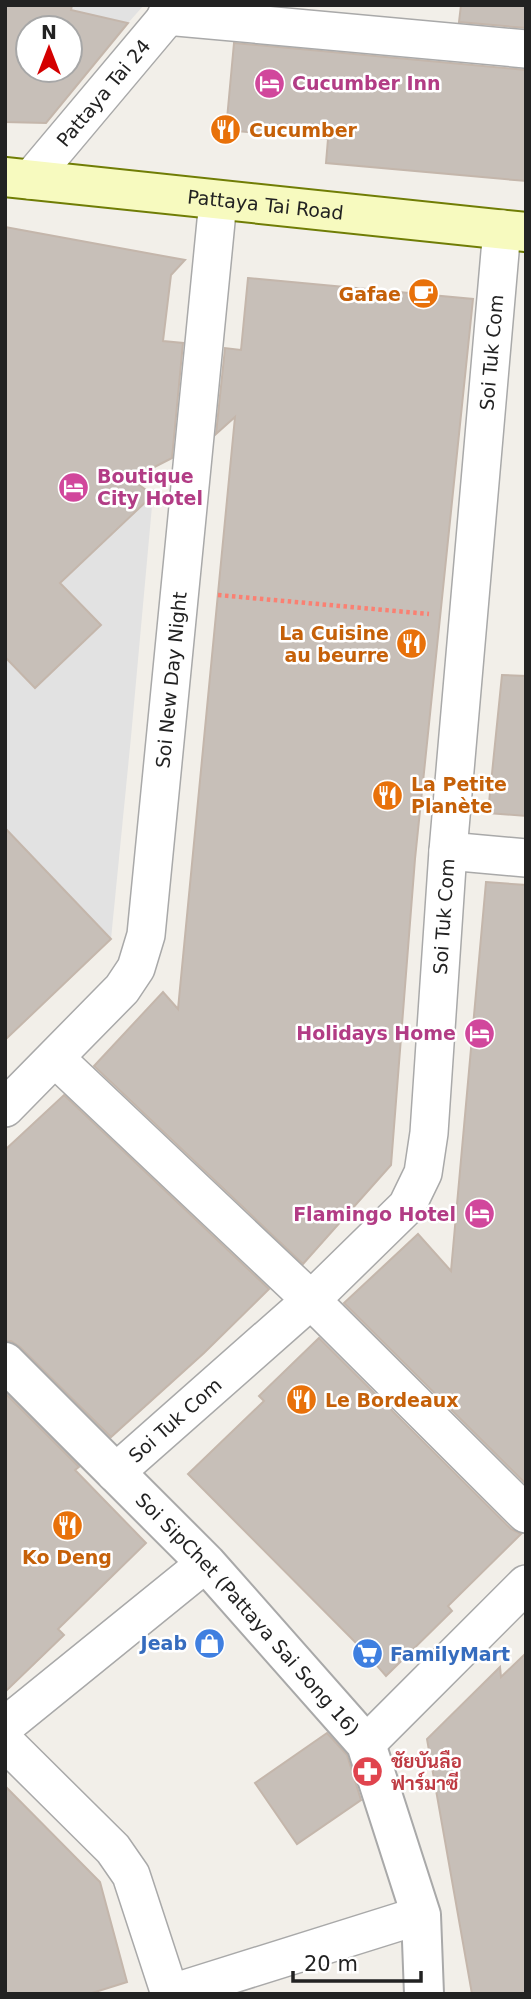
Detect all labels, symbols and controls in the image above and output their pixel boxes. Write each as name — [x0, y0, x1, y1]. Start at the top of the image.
north arrow — [14, 14, 84, 84]
text: N — [41, 21, 57, 43]
street label: Pattaya Tai 24 — [52, 35, 155, 151]
hotel icon: Cucumber Inn — [252, 66, 286, 100]
place label: Cucumber Inn — [292, 72, 441, 94]
restaurant icon: Cucumber — [209, 113, 243, 147]
place label: Cucumber — [249, 119, 358, 141]
street label: Pattaya Tai Road — [186, 185, 345, 224]
cafe icon: Gafae — [407, 277, 441, 311]
place label: Gafae — [339, 283, 401, 305]
street label: Soi Tuk Com — [475, 294, 507, 411]
place label: Boutique City Hotel — [97, 465, 203, 509]
hotel icon: Boutique City Hotel — [57, 470, 91, 504]
street label: Soi New Day Night — [151, 591, 191, 769]
place label: La Cuisine au beurre — [279, 622, 389, 666]
restaurant icon: La Cuisine au beurre — [395, 627, 429, 661]
place label: La Petite Planète — [411, 773, 507, 817]
restaurant icon: La Petite Planète — [371, 778, 405, 812]
street label: Soi Tuk Com — [429, 858, 458, 975]
hotel icon: Holidays Home — [462, 1016, 496, 1050]
place label: Holidays Home — [296, 1022, 456, 1044]
hotel icon: Flamingo Hotel — [462, 1197, 496, 1231]
place label: Flamingo Hotel — [293, 1203, 456, 1225]
street label: Soi Tuk Com — [124, 1373, 226, 1467]
restaurant icon: Le Bordeaux — [285, 1383, 319, 1417]
place label: Le Bordeaux — [325, 1389, 459, 1411]
street label: Soi SipChet (Pattaya Sai Song 16) — [131, 1488, 364, 1740]
restaurant icon: Ko Deng — [50, 1509, 84, 1543]
place label: Ko Deng — [22, 1546, 112, 1568]
shop icon: Jeab — [193, 1626, 227, 1660]
place label: Jeab — [139, 1632, 187, 1654]
supermarket icon: FamilyMart — [350, 1637, 384, 1671]
place label: FamilyMart — [390, 1643, 510, 1665]
place label: ชัยบันลือ ฟาร์มาซี — [391, 1750, 462, 1794]
pharmacy icon: ชัยบันลือ ฟาร์มาซี — [351, 1755, 385, 1789]
scale bar — [293, 1940, 421, 1984]
text: 20 m — [304, 1952, 358, 1976]

